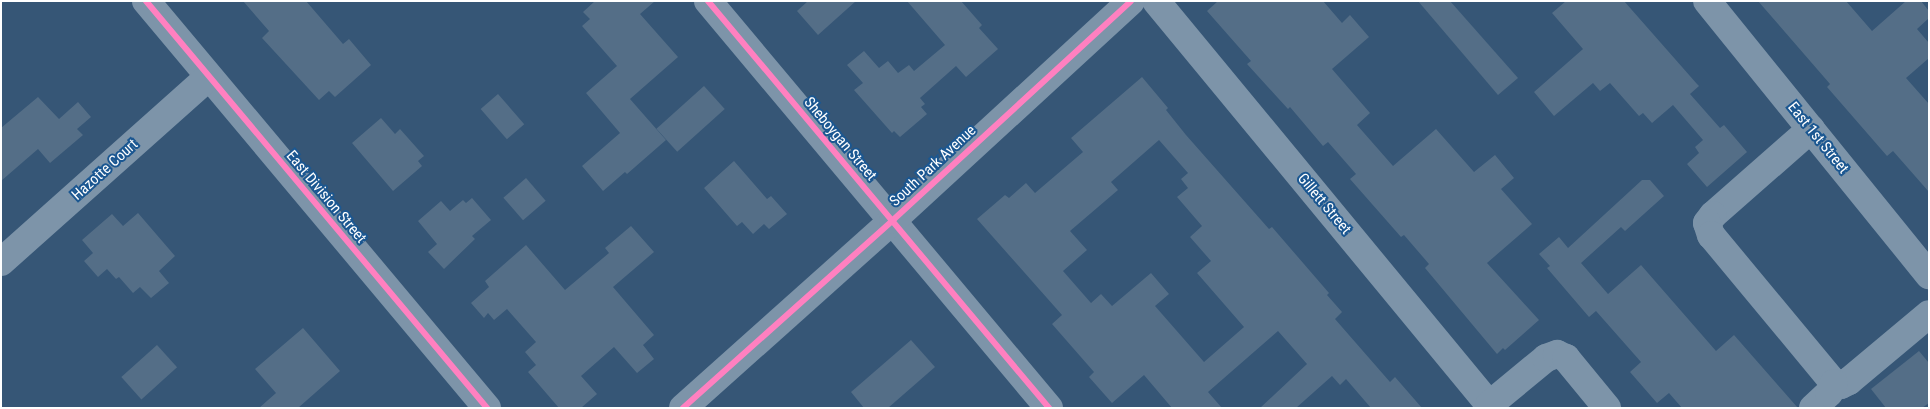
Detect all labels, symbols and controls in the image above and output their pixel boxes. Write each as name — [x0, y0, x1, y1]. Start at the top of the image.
street label: Sheboygan Street — [800, 94, 880, 184]
street label: East 1st Street — [1784, 99, 1852, 177]
street label: South Park Avenue — [886, 122, 980, 210]
street label: Hazotte Court — [68, 136, 142, 204]
street label: East Division Street — [282, 147, 370, 247]
street label: Gillett Street — [1293, 170, 1355, 238]

